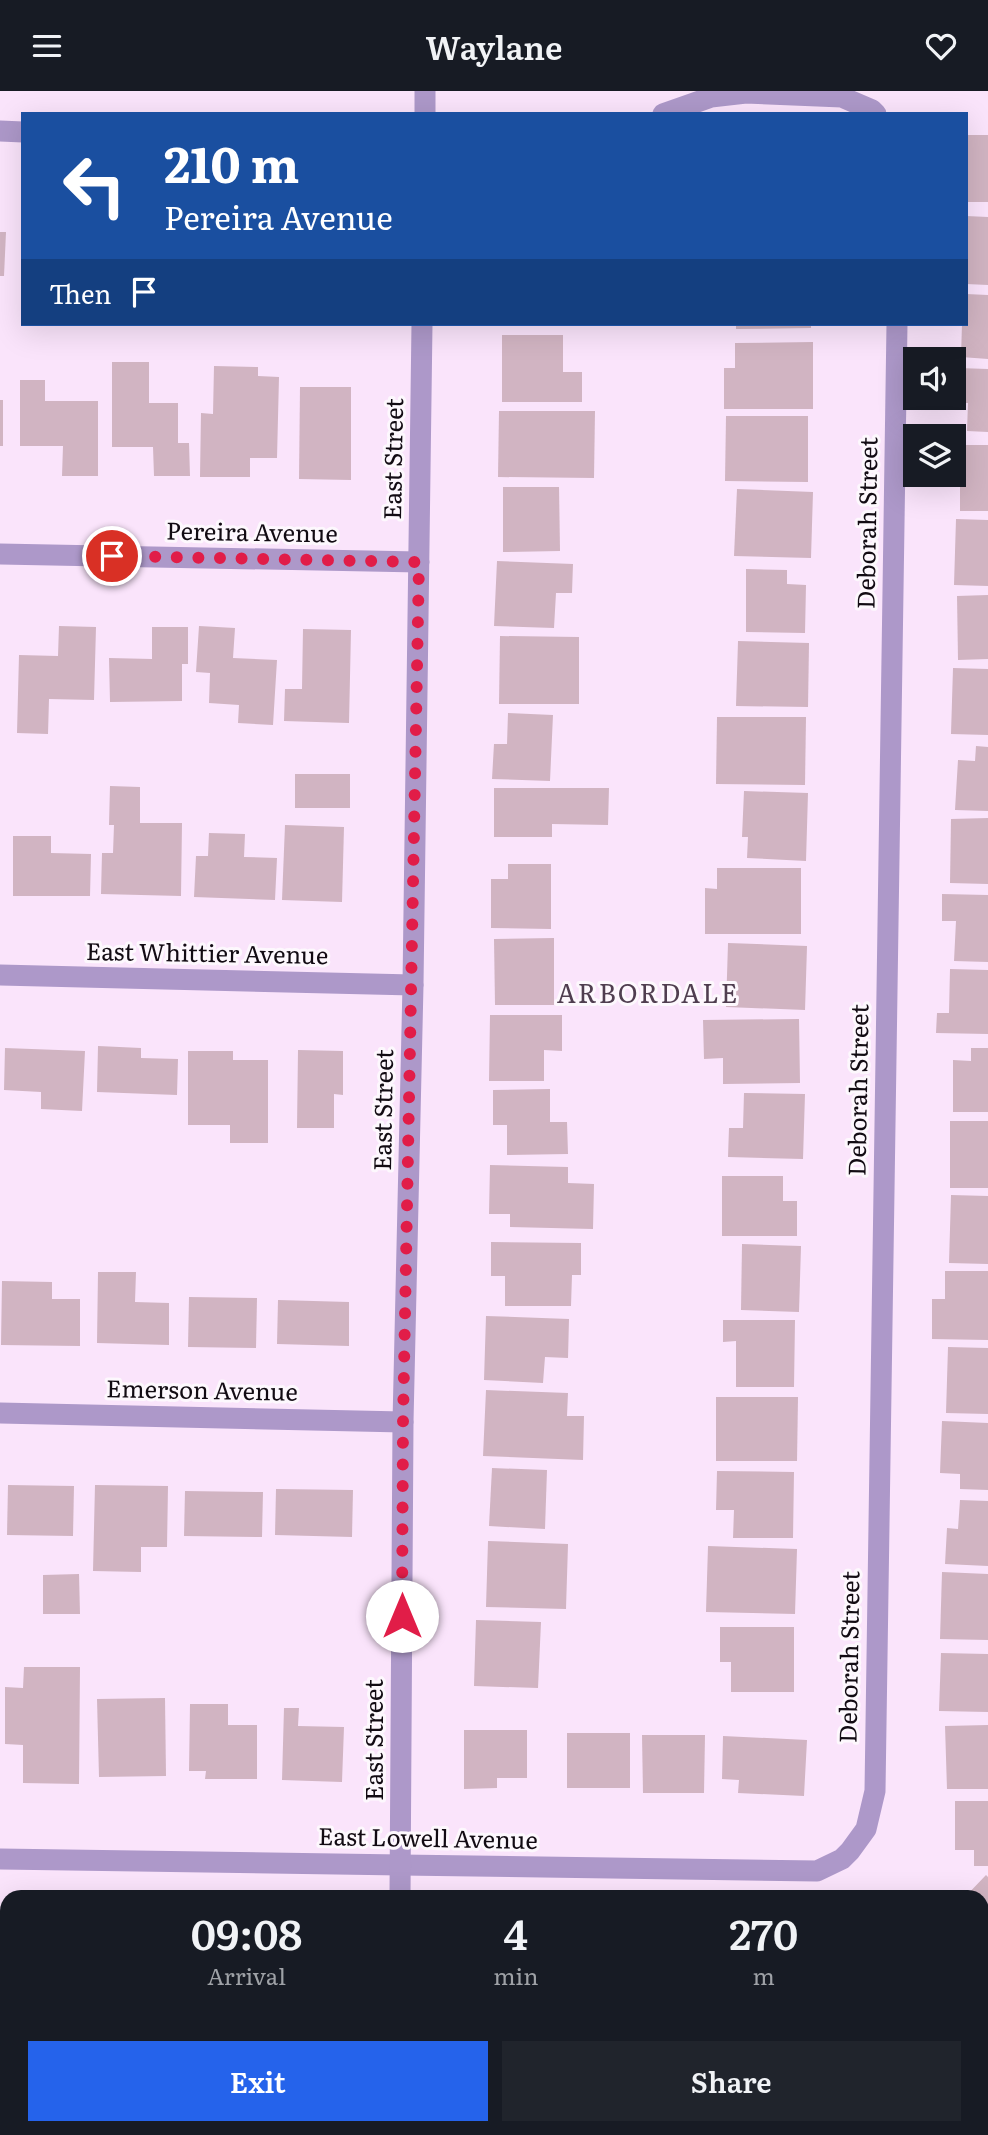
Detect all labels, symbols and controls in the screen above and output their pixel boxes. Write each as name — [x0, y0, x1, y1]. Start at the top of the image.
text: Waylane — [426, 22, 562, 70]
icon: menu — [28, 27, 66, 65]
icon: heart — [922, 27, 960, 65]
text: 210 m — [164, 125, 299, 198]
icon: left — [49, 140, 140, 231]
text: Pereira Avenue — [164, 192, 393, 240]
text: Then — [49, 273, 111, 312]
icon: arrive — [125, 273, 163, 311]
map controls — [903, 347, 966, 487]
button: sound — [903, 347, 966, 410]
street label: East Street — [373, 397, 410, 520]
button: layers — [903, 424, 966, 487]
street label: Deborah Street — [847, 436, 885, 609]
street label: Pereira Avenue — [166, 512, 338, 549]
pin — [82, 526, 142, 586]
icon: arrive — [93, 537, 131, 575]
street label: East Whittier Avenue — [86, 932, 329, 971]
district label: ARBORDALE — [557, 972, 739, 1011]
street label: Deborah Street — [838, 1003, 876, 1176]
street label: East Street — [363, 1048, 400, 1171]
street label: Emerson Avenue — [106, 1369, 298, 1408]
street label: Deborah Street — [829, 1570, 867, 1743]
position arrow — [365, 1579, 439, 1653]
street label: East Street — [355, 1679, 390, 1801]
street label: East Lowell Avenue — [318, 1817, 538, 1856]
text: 09:08 — [191, 1901, 302, 1963]
text: 4 — [504, 1901, 528, 1963]
text: 270 — [729, 1901, 798, 1963]
text: Arrival — [207, 1958, 286, 1992]
text: min — [493, 1958, 538, 1992]
text: m — [753, 1958, 775, 1992]
button: Exit — [28, 2041, 488, 2121]
button: Share — [502, 2041, 961, 2121]

